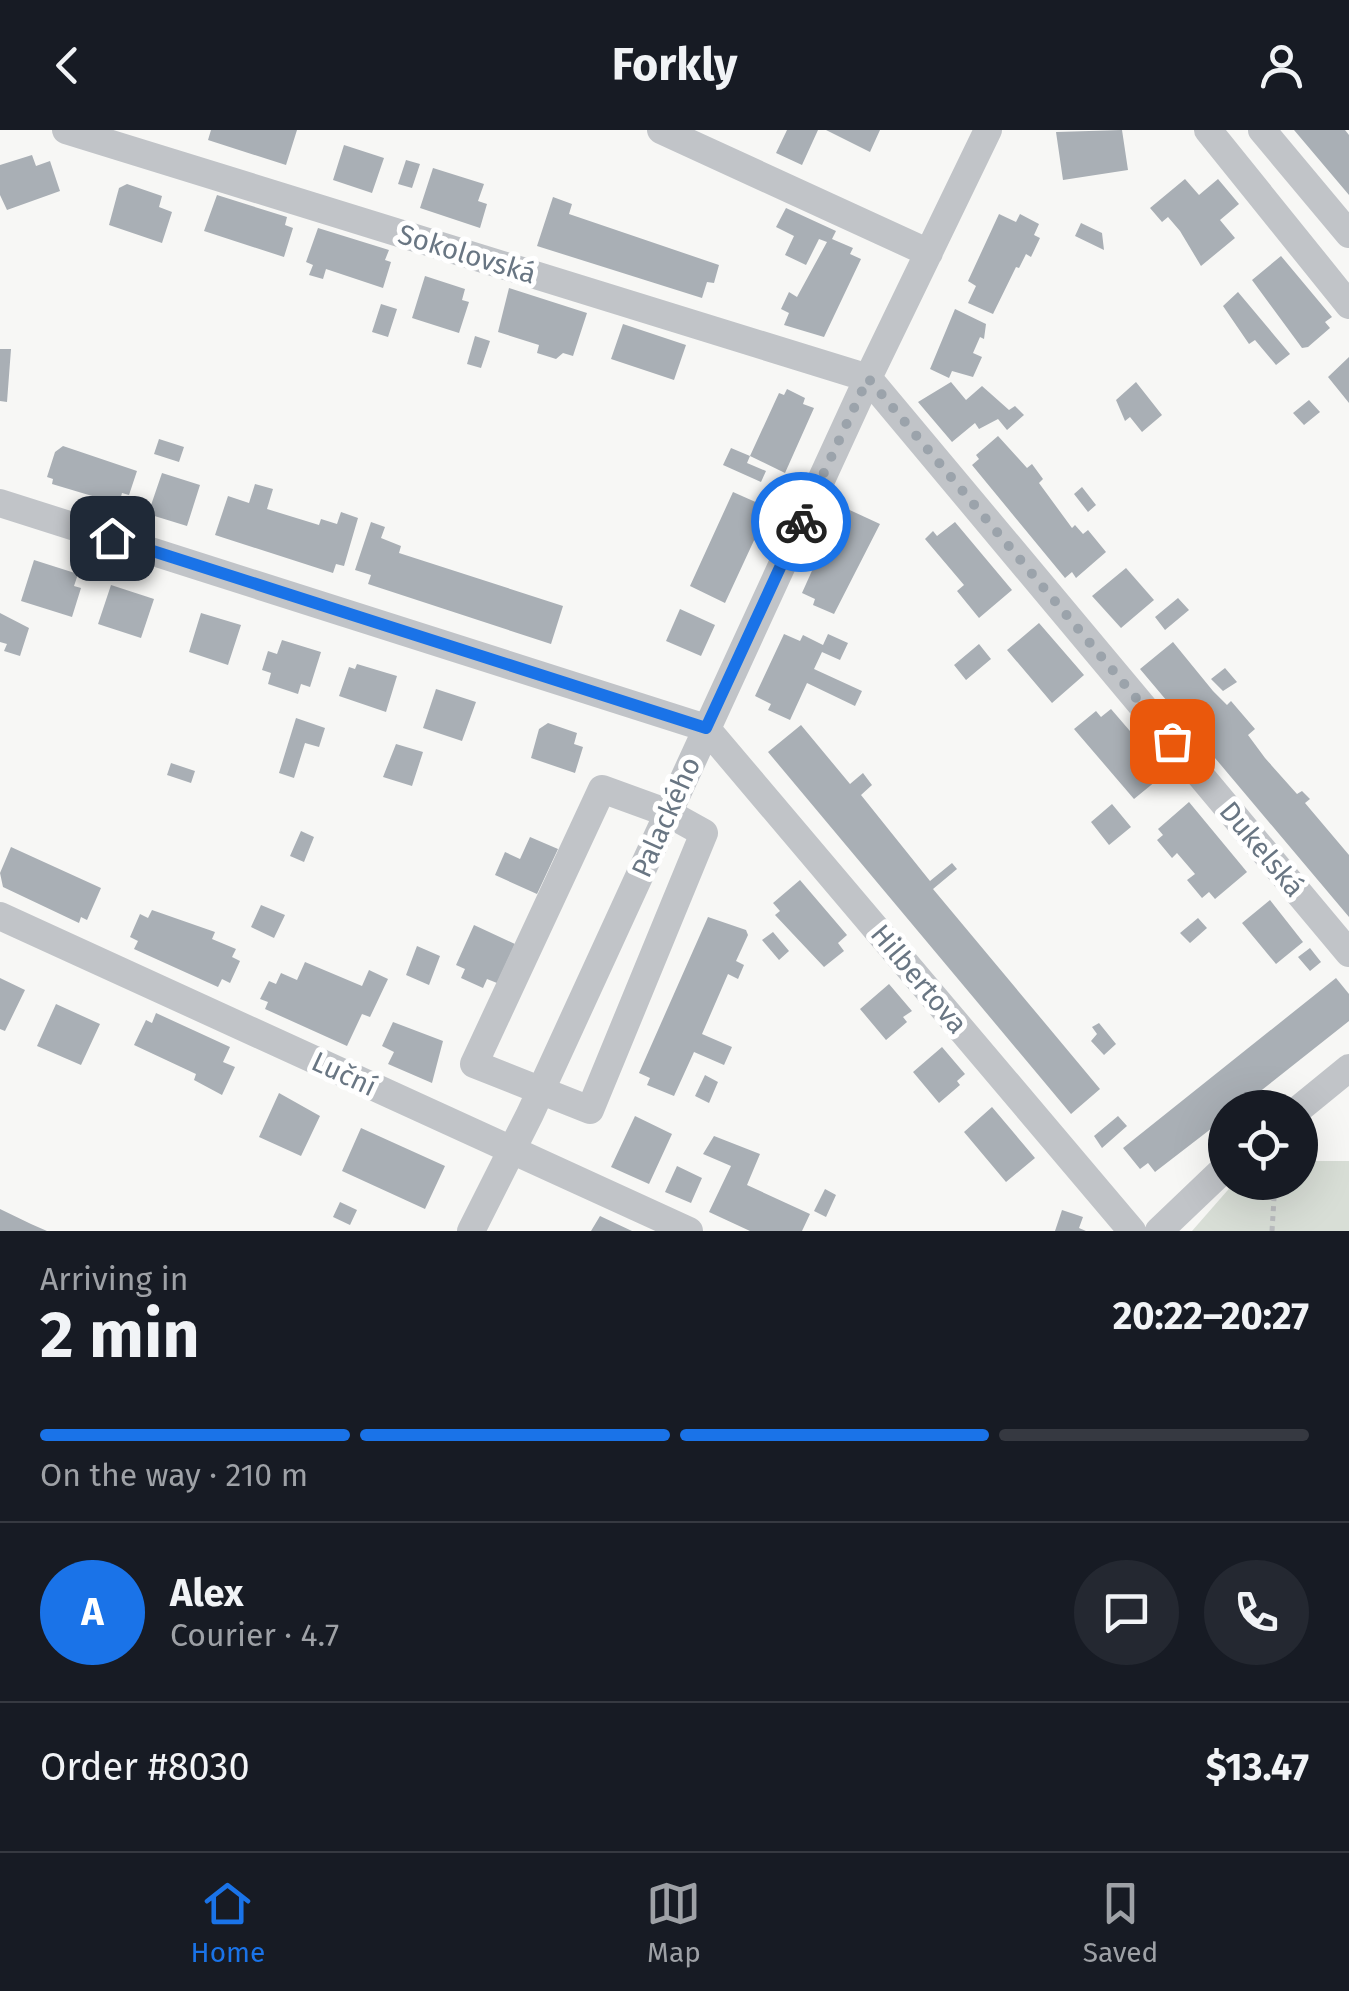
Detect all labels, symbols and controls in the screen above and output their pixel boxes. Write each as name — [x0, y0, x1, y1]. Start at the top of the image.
icon: back — [40, 38, 95, 93]
text: Forkly — [612, 38, 737, 92]
icon: person — [1254, 38, 1309, 93]
street label: Sokolovská — [394, 217, 540, 291]
courier — [751, 472, 851, 572]
icon: bike — [774, 495, 829, 550]
pin — [70, 496, 155, 581]
icon: home — [85, 511, 140, 566]
pin — [1130, 699, 1215, 784]
icon: bag — [1145, 714, 1200, 769]
street label: Palackého — [625, 752, 707, 882]
street label: Dukelská — [1213, 795, 1311, 903]
street label: Hilbertova — [864, 918, 974, 1040]
street label: Luční — [306, 1045, 382, 1103]
map controls — [1208, 1090, 1318, 1200]
button: locate — [1208, 1090, 1318, 1200]
text: Arriving in — [40, 1260, 188, 1298]
text: 20:22–20:27 — [1113, 1293, 1309, 1339]
text: 2 min — [40, 1296, 200, 1374]
text: On the way · 210 m — [40, 1456, 308, 1494]
button: chat — [1074, 1560, 1179, 1665]
button: phone — [1204, 1560, 1309, 1665]
text: Alex — [170, 1570, 243, 1616]
text: A — [81, 1589, 104, 1635]
text: Courier · 4.7 — [170, 1616, 339, 1654]
text: Order #8030 — [40, 1744, 250, 1790]
text: $13.47 — [1206, 1744, 1309, 1790]
tab: Home — [191, 1876, 265, 1969]
tab: Map — [646, 1876, 701, 1969]
tab: Saved — [1083, 1876, 1158, 1969]

